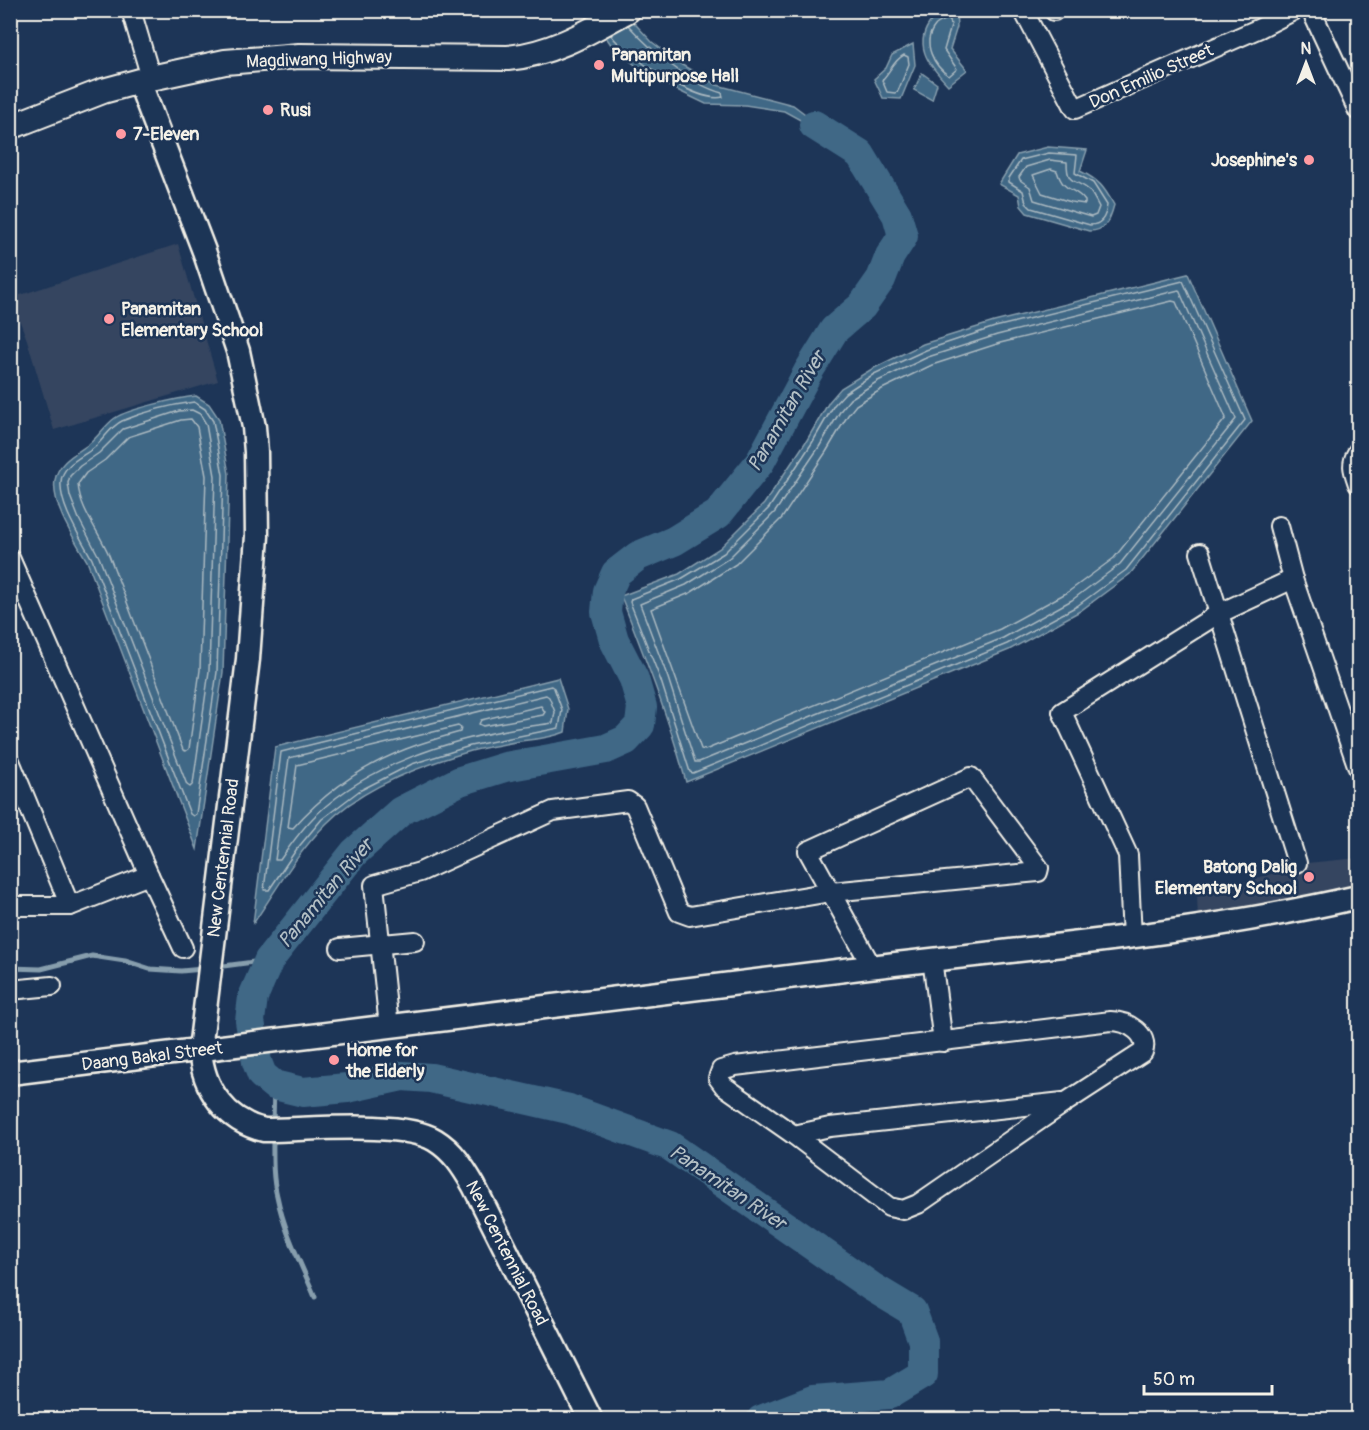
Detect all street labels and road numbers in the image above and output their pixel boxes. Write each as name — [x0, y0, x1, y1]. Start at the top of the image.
street label: Don Emilio Street — [1086, 39, 1217, 114]
street label: Magdiwang Highway — [246, 45, 393, 74]
street label: New Centennial Road — [202, 777, 245, 939]
street label: Daang Bakal Street — [80, 1036, 225, 1077]
street label: New Centennial Road — [460, 1177, 553, 1330]

